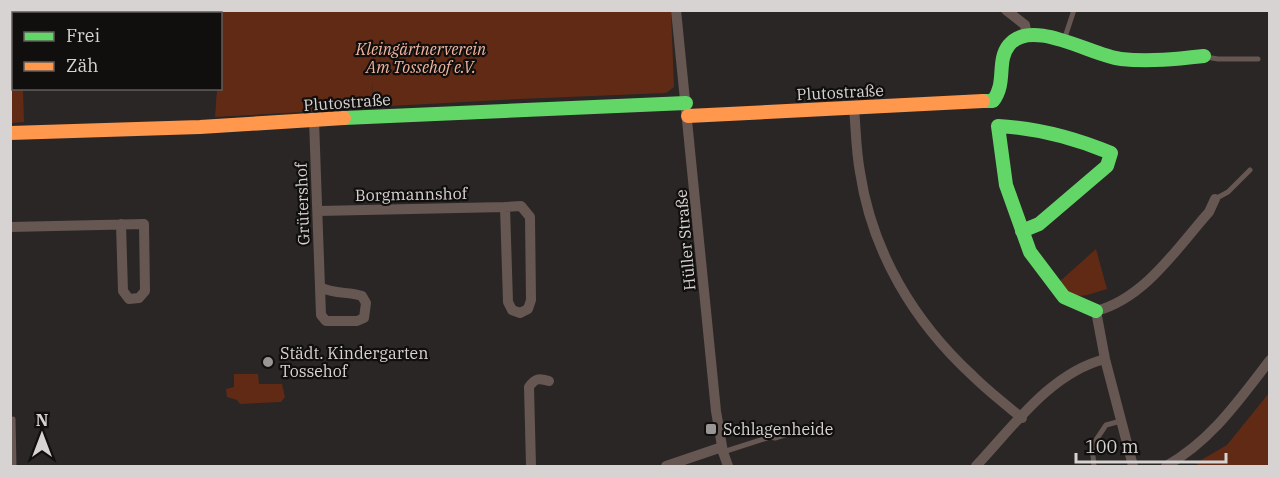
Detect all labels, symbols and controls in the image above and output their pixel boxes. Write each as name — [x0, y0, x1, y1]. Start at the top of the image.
legend — [12, 12, 222, 90]
text: Frei — [66, 24, 100, 47]
park label: Kleingärtnerverein Am Tossehof e.V. — [355, 39, 486, 77]
text: Zäh — [66, 54, 99, 77]
street label: Plutostraße — [796, 80, 884, 104]
street label: Plutostraße — [303, 89, 391, 115]
street label: Grütershof — [291, 161, 313, 246]
street label: Borgmannshof — [355, 183, 469, 205]
street label: Hüller Straße — [671, 189, 699, 291]
place label: Städt. Kindergarten Tossehof — [280, 343, 428, 381]
marker: Städt. Kindergarten Tossehof — [261, 355, 275, 369]
north arrow — [12, 405, 72, 465]
text: N — [36, 410, 48, 430]
place label: Schlagenheide — [723, 419, 833, 439]
marker: Schlagenheide — [704, 422, 718, 436]
scale bar — [1076, 426, 1226, 464]
text: 100 m — [1085, 435, 1139, 458]

